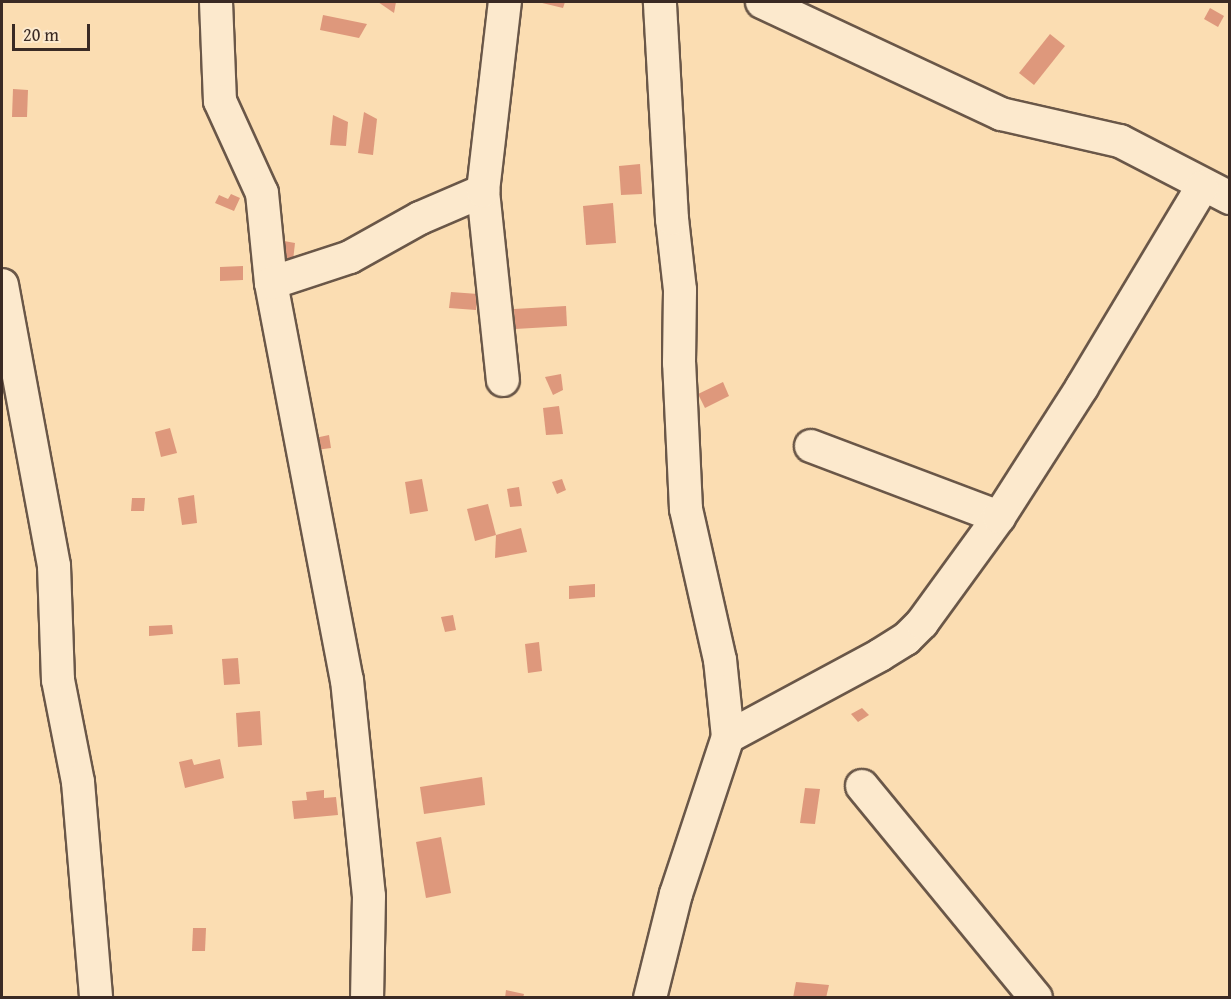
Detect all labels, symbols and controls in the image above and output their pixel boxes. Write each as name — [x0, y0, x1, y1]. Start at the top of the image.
scale bar — [15, 12, 93, 50]
text: 20 m — [23, 21, 59, 48]

